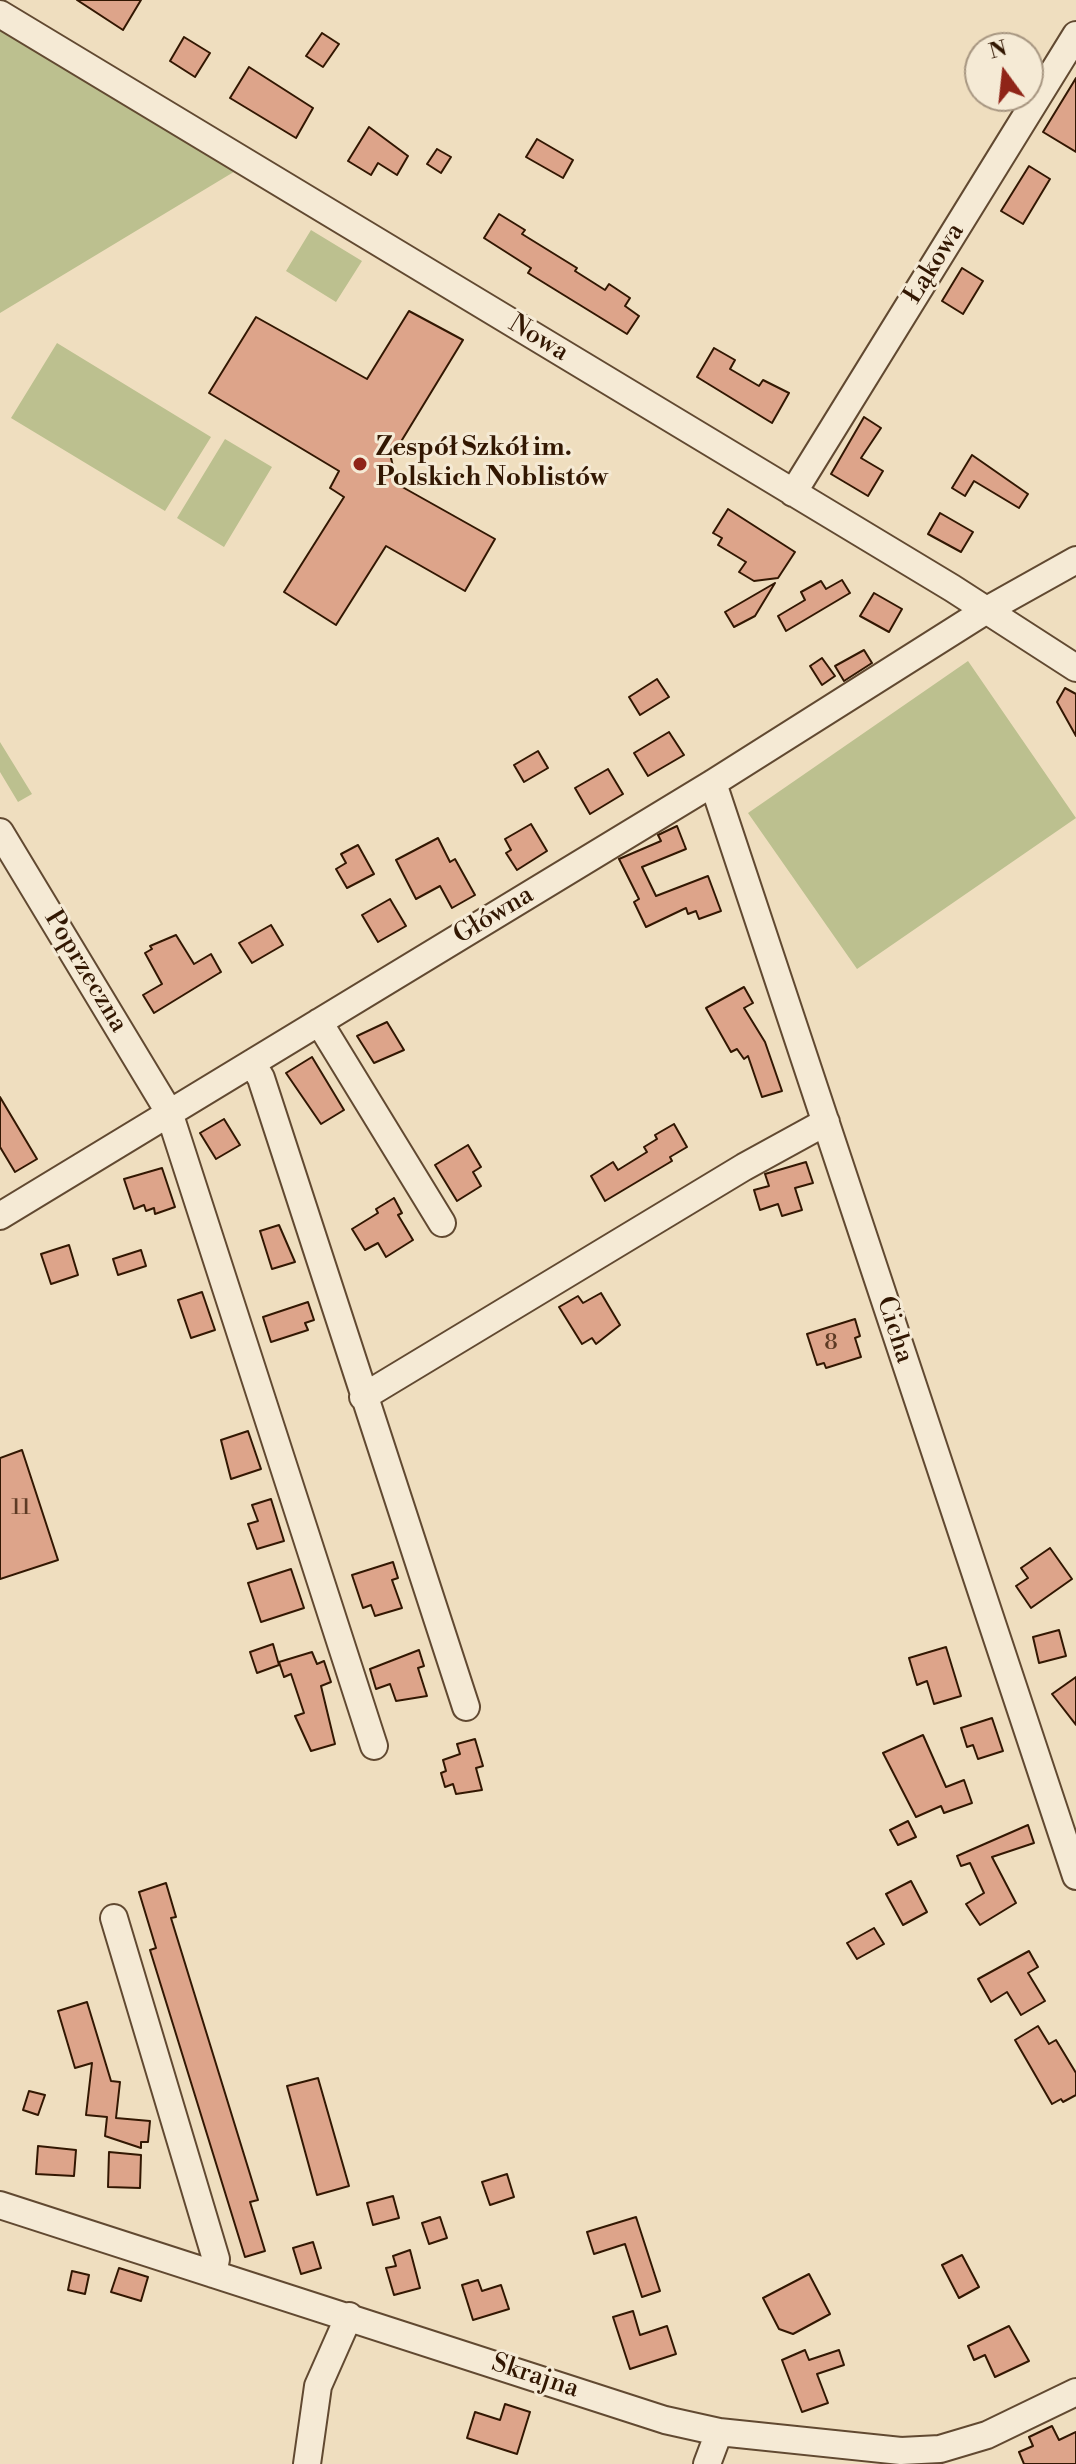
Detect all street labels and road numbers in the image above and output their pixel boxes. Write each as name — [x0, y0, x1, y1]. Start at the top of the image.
street label: Łąkowa — [898, 218, 972, 310]
street label: Nowa — [502, 309, 574, 369]
street label: Główna — [448, 880, 540, 952]
street label: Poprzeczna — [36, 905, 134, 1039]
street label: Cicha — [869, 1293, 919, 1367]
street label: Skrajna — [487, 2348, 583, 2406]

